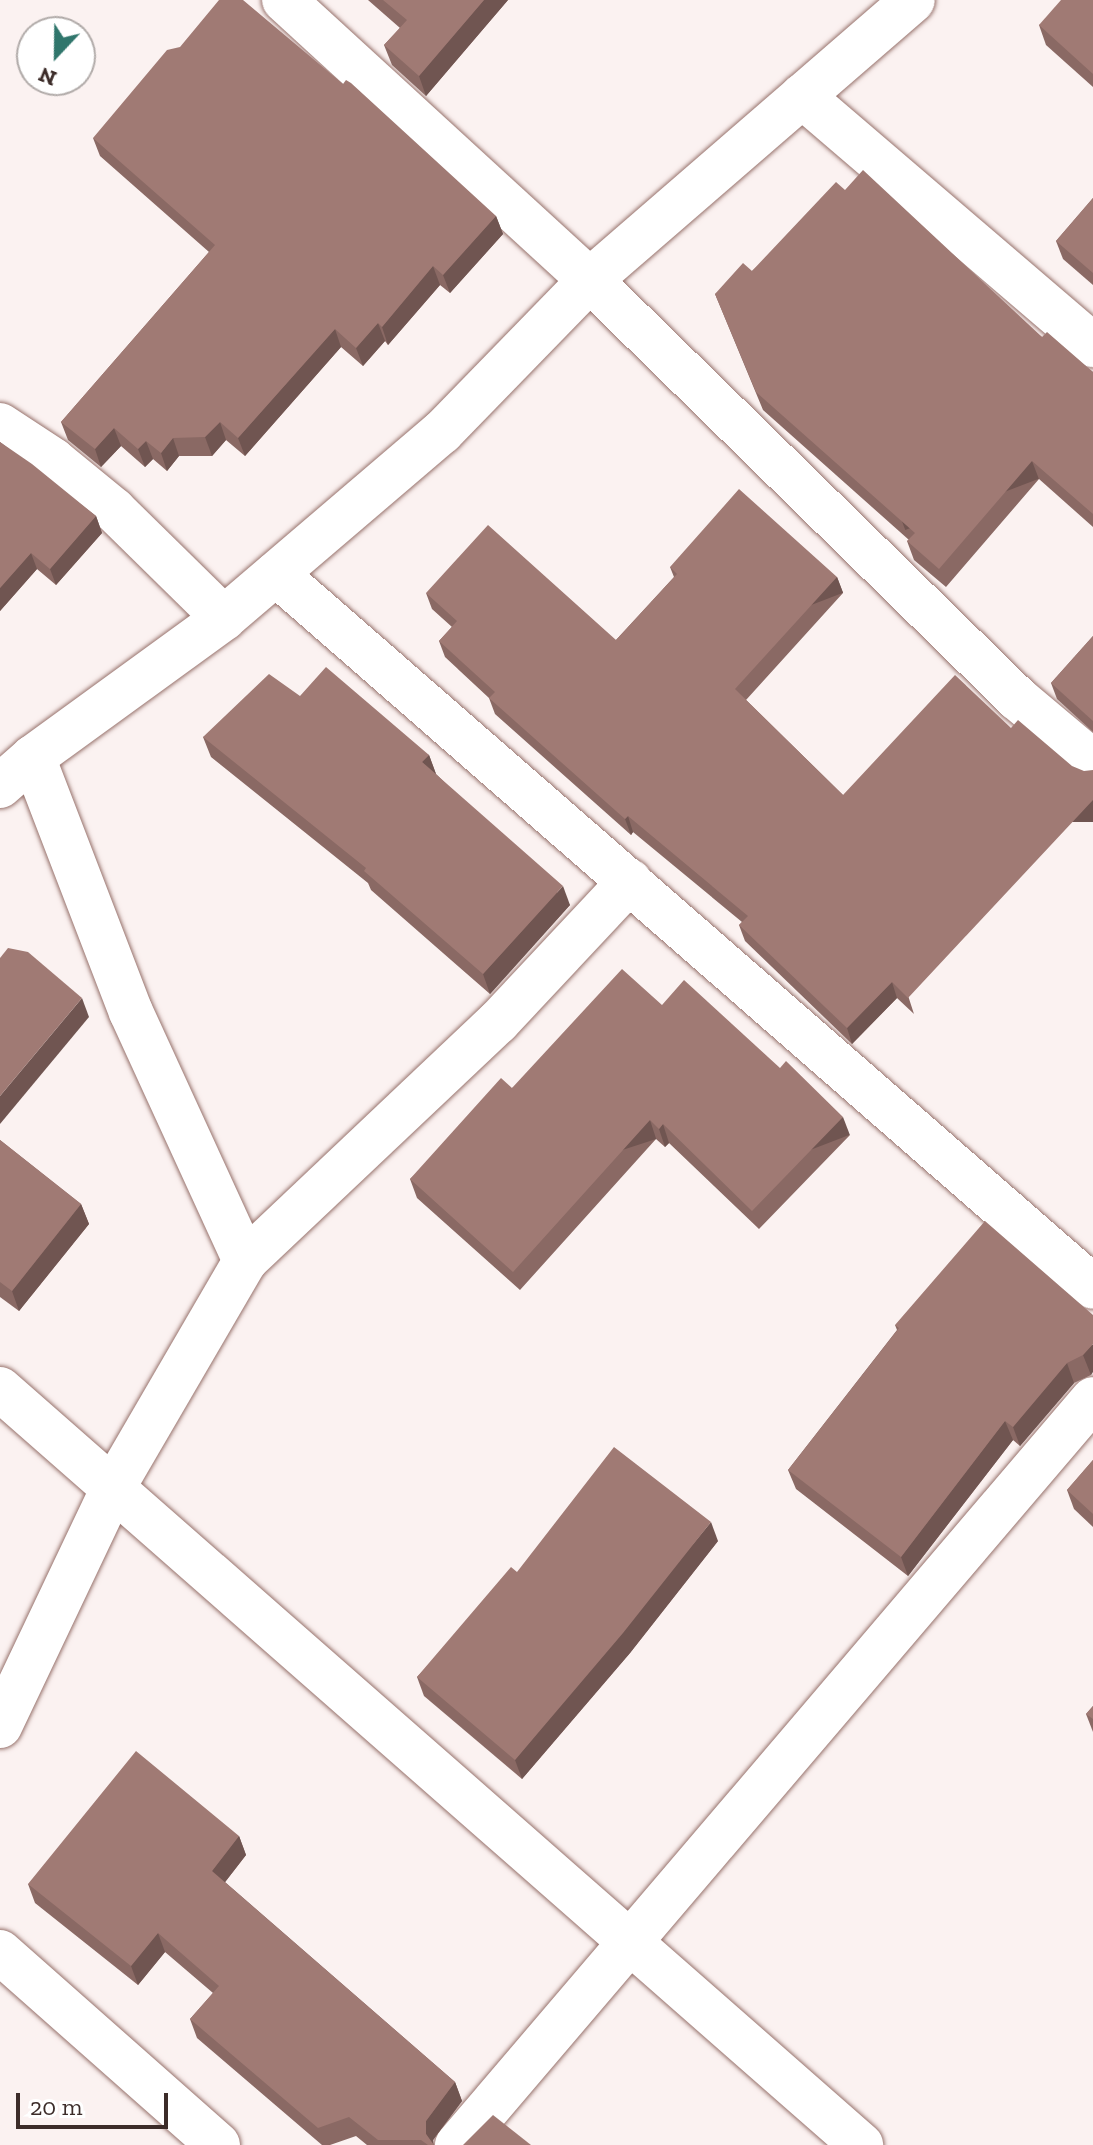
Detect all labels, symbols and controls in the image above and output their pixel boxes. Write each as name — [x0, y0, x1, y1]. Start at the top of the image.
north arrow — [16, 16, 96, 96]
text: N — [35, 61, 60, 93]
scale bar — [20, 2077, 172, 2127]
text: 20 m — [30, 2092, 82, 2121]

